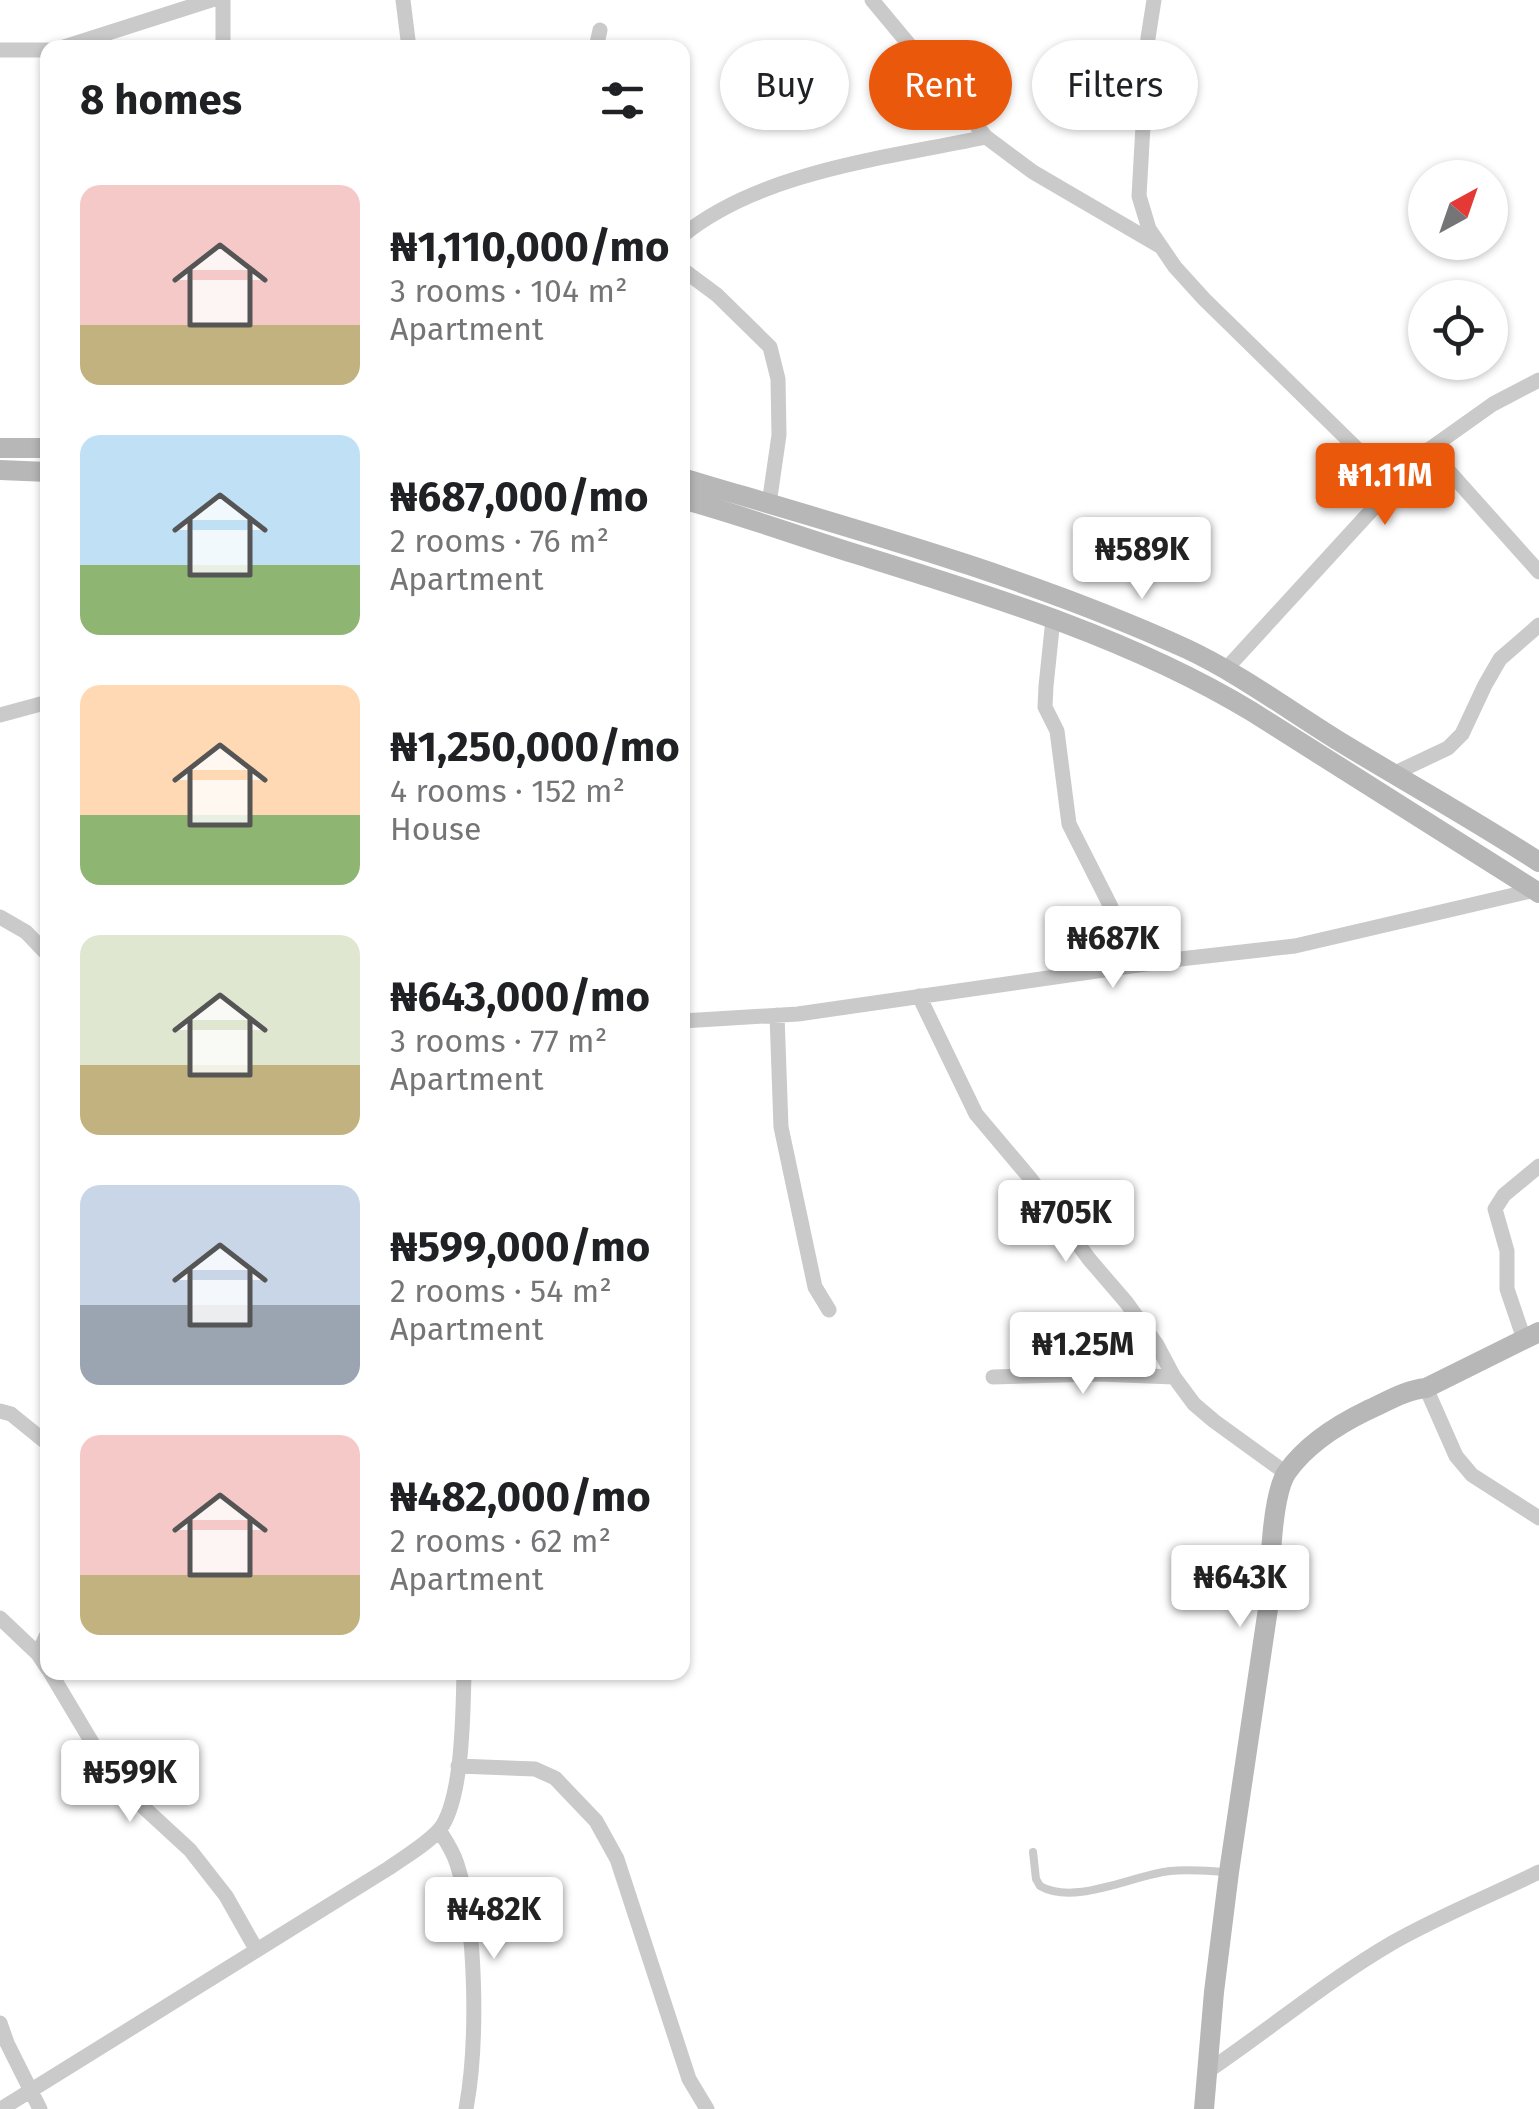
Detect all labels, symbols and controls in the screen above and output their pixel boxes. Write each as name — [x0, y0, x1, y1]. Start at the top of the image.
chip: Buy — [720, 40, 849, 130]
chip: Rent — [869, 40, 1012, 130]
chip: Filters — [1032, 40, 1198, 130]
icon: filters — [595, 73, 650, 128]
text: 8 homes — [80, 75, 242, 125]
north arrow — [1408, 160, 1508, 260]
map controls — [1408, 160, 1508, 380]
text: ₦1,110,000/mo — [390, 222, 670, 272]
icon: home — [160, 225, 280, 345]
text: 3 rooms · 104 m² — [390, 272, 628, 310]
button: locate — [1408, 280, 1508, 380]
text: Apartment — [390, 310, 544, 348]
pin: ₦1.11M — [1304, 443, 1466, 528]
text: ₦1.11M — [1338, 456, 1432, 494]
text: ₦687,000/mo — [390, 472, 648, 522]
icon: home — [160, 475, 280, 595]
pin: ₦589K — [1072, 517, 1212, 602]
text: 2 rooms · 76 m² — [390, 522, 609, 560]
text: ₦589K — [1095, 530, 1189, 568]
text: Apartment — [390, 560, 544, 598]
text: ₦1,250,000/mo — [390, 722, 680, 772]
icon: home — [160, 725, 280, 845]
text: 4 rooms · 152 m² — [390, 772, 625, 810]
text: House — [390, 810, 481, 848]
pin: ₦687K — [1043, 906, 1183, 991]
text: ₦687K — [1067, 919, 1159, 957]
text: ₦643,000/mo — [390, 972, 650, 1022]
icon: home — [160, 975, 280, 1095]
text: 3 rooms · 77 m² — [390, 1022, 607, 1060]
text: Apartment — [390, 1060, 544, 1098]
pin: ₦705K — [996, 1180, 1136, 1265]
text: ₦705K — [1020, 1193, 1112, 1231]
text: ₦599,000/mo — [390, 1222, 650, 1272]
icon: home — [160, 1225, 280, 1345]
text: 2 rooms · 54 m² — [390, 1272, 612, 1310]
text: Apartment — [390, 1310, 544, 1348]
pin: ₦1.25M — [1002, 1312, 1164, 1397]
text: ₦1.25M — [1032, 1325, 1134, 1363]
text: ₦482,000/mo — [390, 1472, 651, 1522]
icon: home — [160, 1475, 280, 1595]
text: 2 rooms · 62 m² — [390, 1522, 611, 1560]
pin: ₦643K — [1170, 1545, 1310, 1630]
text: ₦643K — [1193, 1558, 1287, 1596]
text: Apartment — [390, 1560, 544, 1598]
pin: ₦599K — [60, 1740, 200, 1825]
text: ₦599K — [83, 1753, 177, 1791]
pin: ₦482K — [424, 1877, 564, 1962]
text: ₦482K — [447, 1890, 541, 1928]

